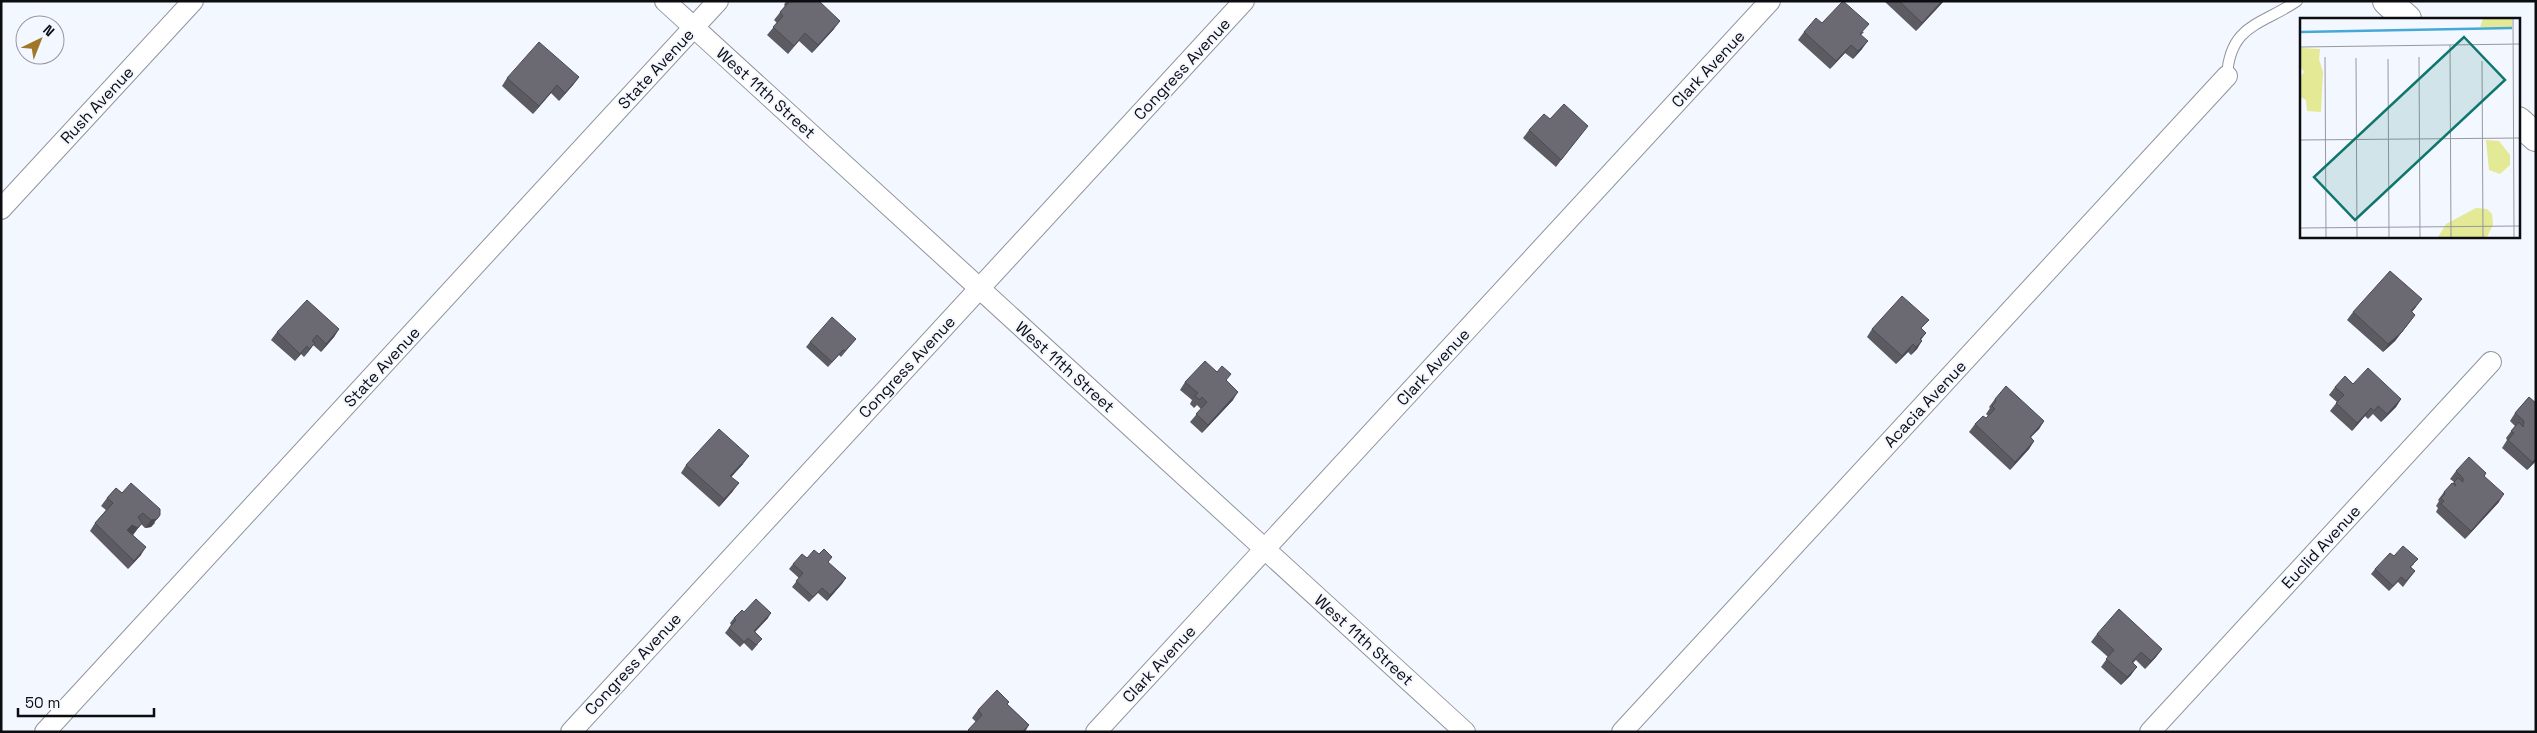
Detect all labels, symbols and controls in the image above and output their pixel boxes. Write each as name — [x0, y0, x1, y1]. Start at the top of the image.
street label: Congress Avenue — [1129, 13, 1235, 125]
north arrow — [15, 15, 65, 65]
inset map — [2300, 18, 2520, 238]
text: N — [39, 21, 58, 40]
street label: State Avenue — [613, 24, 699, 114]
street label: Clark Avenue — [1667, 26, 1749, 112]
street label: West 11th Street — [712, 43, 820, 143]
street label: Rush Avenue — [56, 62, 138, 148]
street label: Congress Avenue — [854, 311, 960, 423]
street label: West 11th Street — [1011, 317, 1119, 417]
street label: State Avenue — [339, 322, 425, 412]
street label: Clark Avenue — [1392, 324, 1474, 410]
street label: Acacia Avenue — [1879, 356, 1971, 452]
street label: Euclid Avenue — [2277, 501, 2365, 593]
street label: West 11th Street — [1310, 590, 1418, 690]
street label: Congress Avenue — [580, 608, 686, 720]
street label: Clark Avenue — [1118, 621, 1200, 707]
scale bar — [18, 686, 154, 718]
text: 50 m — [25, 693, 60, 712]

